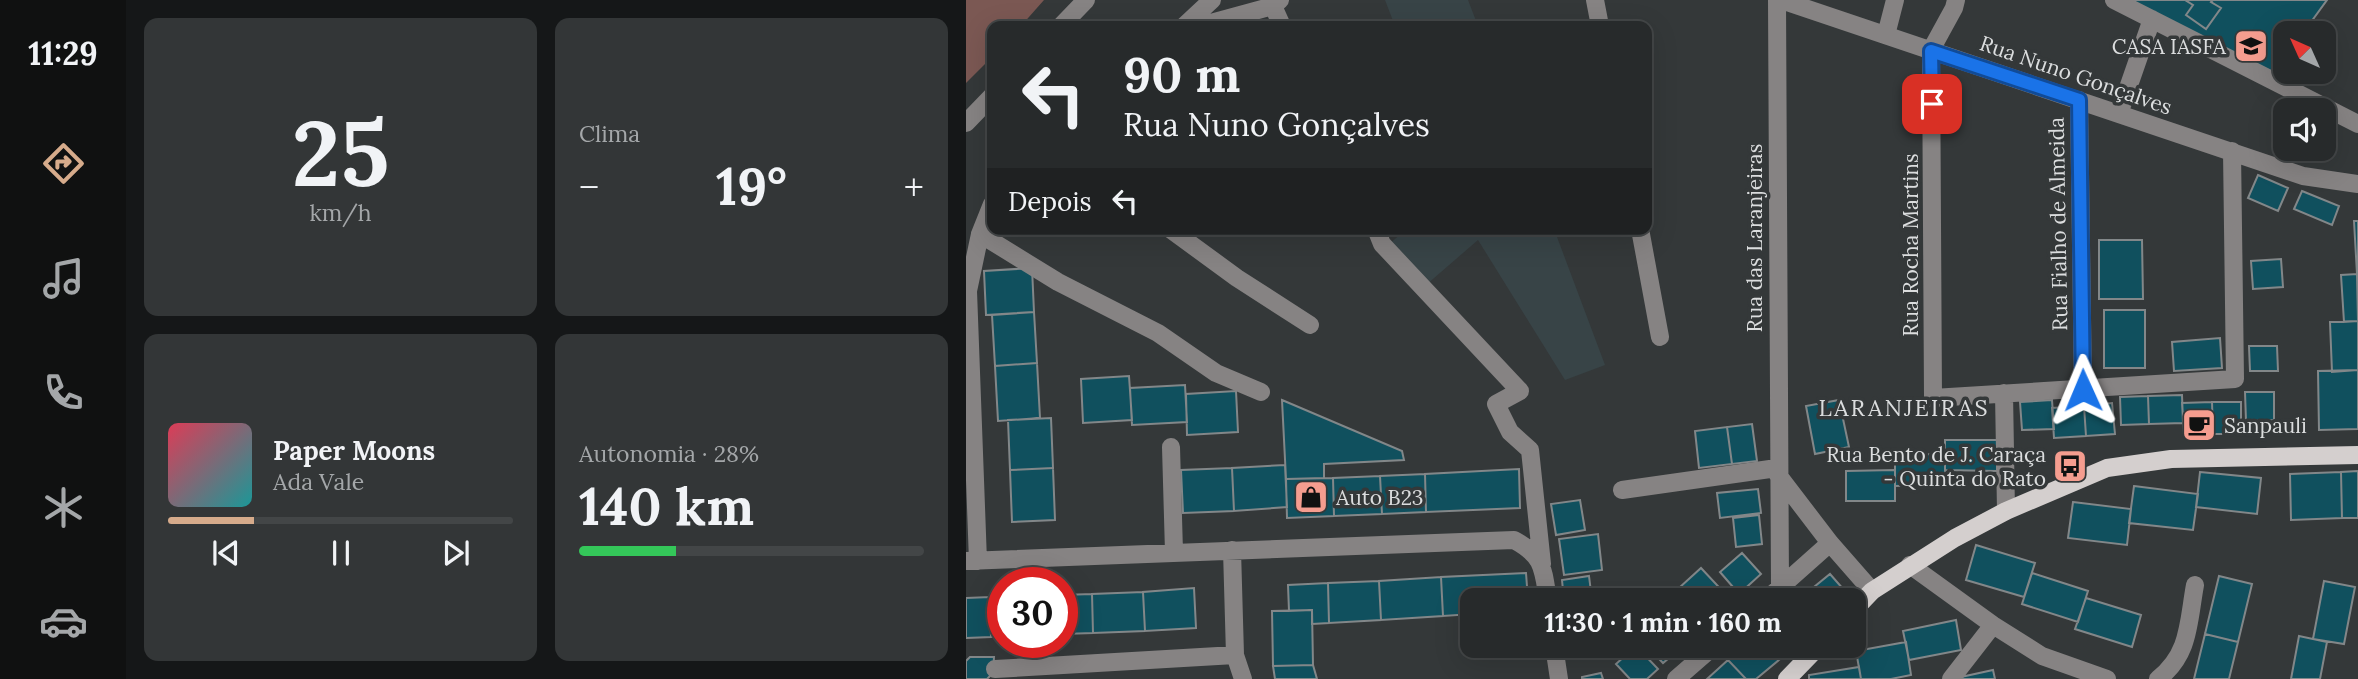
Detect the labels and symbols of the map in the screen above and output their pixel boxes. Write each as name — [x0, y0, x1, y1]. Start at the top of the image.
north arrow — [2273, 21, 2336, 84]
school or university icon: CASA IASFA — [2232, 27, 2270, 65]
street label: Rua Nuno Gonçalves — [1976, 29, 2176, 121]
place label: CASA IASFA — [2112, 33, 2227, 60]
pin — [1902, 74, 1962, 134]
street label: Rua Fialho de Almeida — [2043, 117, 2073, 331]
street label: Rua das Laranjeiras — [1741, 144, 1768, 332]
street label: Rua Rocha Martins — [1897, 153, 1924, 337]
position arrow — [2046, 353, 2120, 427]
district label: LARANJEIRAS — [1818, 393, 1990, 422]
cafe icon: Sanpauli — [2180, 406, 2218, 444]
place label: Sanpauli — [2224, 412, 2307, 439]
place label: Rua Bento de J. Caraça - Quinta do Rato — [1826, 441, 2046, 492]
bus stop icon: Rua Bento de J. Caraça - Quinta do Rato — [2051, 447, 2089, 485]
shop icon: Auto B23 — [1292, 478, 1330, 516]
place label: Auto B23 — [1335, 484, 1423, 511]
speed limit sign: 30 — [987, 567, 1078, 658]

